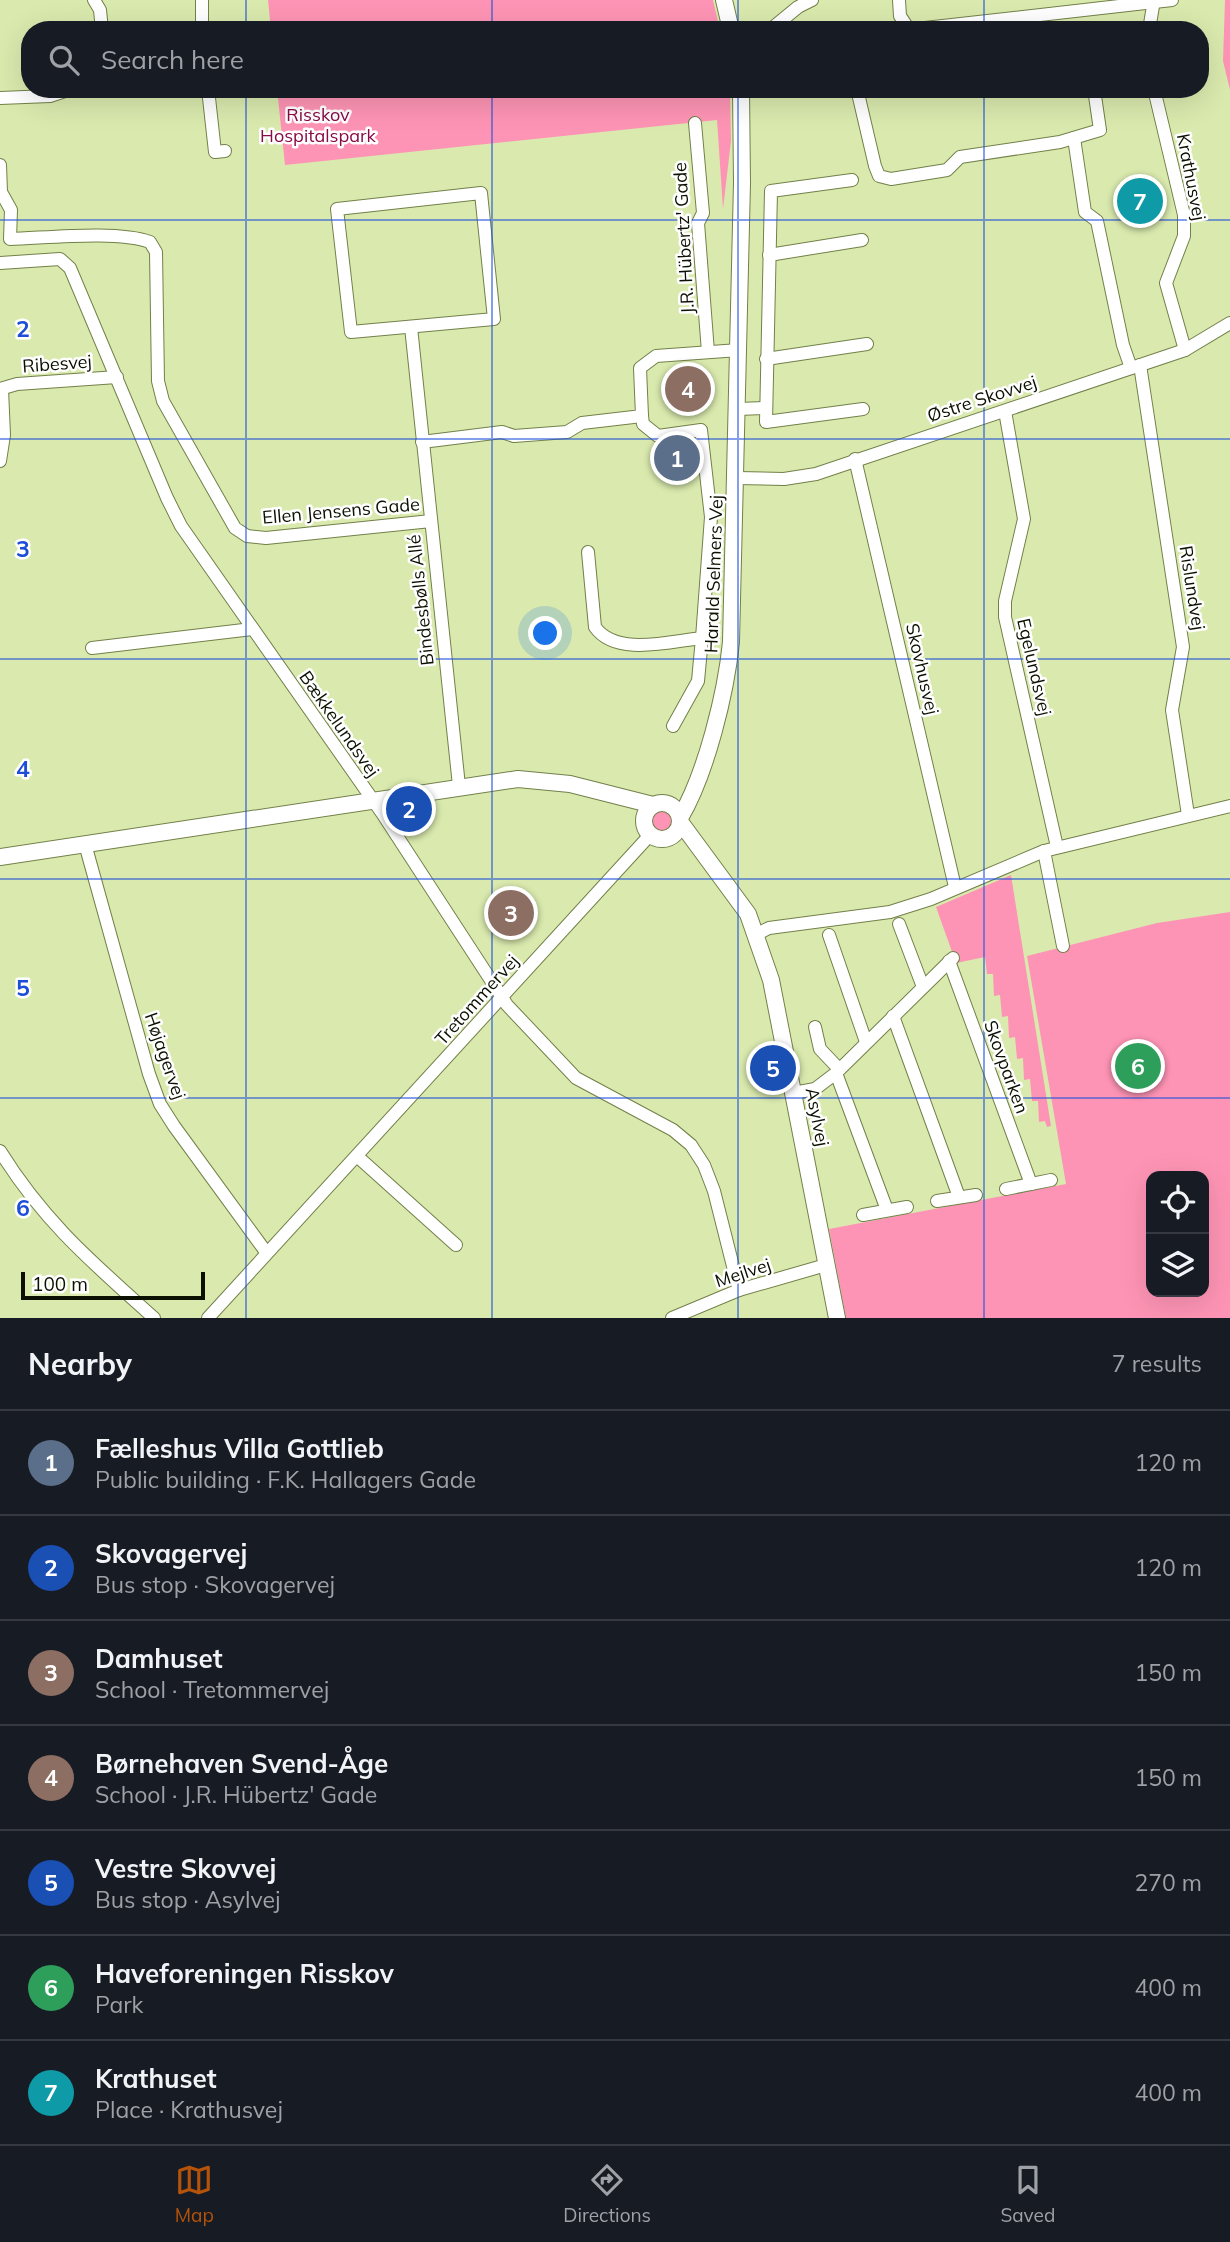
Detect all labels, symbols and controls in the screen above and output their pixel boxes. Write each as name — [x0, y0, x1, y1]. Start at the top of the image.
search box — [21, 21, 1209, 98]
icon: search — [45, 41, 83, 79]
text: Search here — [101, 43, 244, 76]
park label: Risskov Hospitalspark — [260, 103, 377, 147]
street label: Krathusvej — [1172, 131, 1211, 222]
street label: J.R. Hübertz' Gade — [668, 162, 699, 314]
pin: 7 — [1117, 175, 1163, 227]
text: 2 — [16, 314, 30, 343]
street label: Ribesvej — [21, 350, 92, 377]
pin: 4 — [665, 363, 711, 415]
street label: Østre Skovvej — [924, 370, 1039, 427]
pin: 1 — [654, 432, 700, 484]
street label: Ellen Jensens Gade — [261, 492, 421, 529]
street label: Harald Selmers Vej — [699, 495, 728, 653]
street label: Bindesbølls Allé — [402, 533, 439, 667]
text: 3 — [16, 534, 30, 563]
street label: Rislundvej — [1174, 544, 1211, 632]
your location — [528, 616, 562, 650]
street label: Egelundsvej — [1012, 616, 1057, 718]
street label: Skovhusvej — [901, 621, 944, 717]
street label: Bækkelundsvej — [294, 666, 385, 781]
text: 4 — [16, 754, 30, 783]
pin: 2 — [386, 783, 432, 835]
pin: 3 — [488, 887, 534, 939]
street label: Tretommervej — [430, 950, 523, 1050]
text: 5 — [16, 973, 30, 1002]
street label: Højagervej — [140, 1009, 191, 1102]
street label: Skovparken — [979, 1017, 1034, 1117]
pin: 6 — [1115, 1040, 1161, 1092]
pin: 5 — [750, 1042, 796, 1094]
street label: Asylvej — [801, 1086, 834, 1148]
map controls — [1146, 1171, 1209, 1297]
button: locate — [1146, 1171, 1209, 1234]
text: 6 — [16, 1193, 30, 1222]
button: layers — [1146, 1234, 1209, 1297]
street label: Mejlvej — [712, 1253, 774, 1292]
scale bar — [21, 1269, 205, 1301]
text: 100 m — [32, 1272, 88, 1296]
text: Nearby — [28, 1345, 132, 1383]
text: 7 results — [1112, 1349, 1202, 1378]
text: Fælleshus Villa Gottlieb — [95, 1432, 384, 1465]
text: 1 — [44, 1448, 58, 1477]
text: 120 m — [1134, 1448, 1202, 1477]
text: Public building · F.K. Hallagers Gade — [95, 1465, 476, 1494]
text: Skovagervej — [95, 1537, 247, 1570]
text: 2 — [44, 1553, 58, 1582]
text: 120 m — [1134, 1553, 1202, 1582]
text: Bus stop · Skovagervej — [95, 1570, 335, 1599]
text: Damhuset — [95, 1642, 223, 1675]
text: 3 — [44, 1658, 58, 1687]
text: 150 m — [1134, 1658, 1202, 1687]
text: School · Tretommervej — [95, 1675, 329, 1704]
text: Børnehaven Svend-Åge — [95, 1747, 388, 1780]
text: 4 — [44, 1763, 58, 1792]
text: 150 m — [1134, 1763, 1202, 1792]
text: School · J.R. Hübertz' Gade — [95, 1780, 377, 1809]
text: Vestre Skovvej — [95, 1852, 276, 1885]
text: 5 — [44, 1868, 58, 1897]
text: 270 m — [1134, 1868, 1202, 1897]
text: Bus stop · Asylvej — [95, 1885, 280, 1914]
text: Haveforeningen Risskov — [95, 1957, 394, 1990]
text: 6 — [44, 1973, 58, 2002]
text: 400 m — [1134, 1973, 1202, 2002]
text: Park — [95, 1990, 143, 2019]
text: Krathuset — [95, 2062, 217, 2095]
text: 7 — [44, 2078, 58, 2107]
text: 400 m — [1134, 2078, 1202, 2107]
text: Place · Krathusvej — [95, 2095, 283, 2124]
tab: Map — [175, 2161, 214, 2227]
tab: Directions — [563, 2161, 651, 2227]
tab: Saved — [1000, 2161, 1055, 2227]

